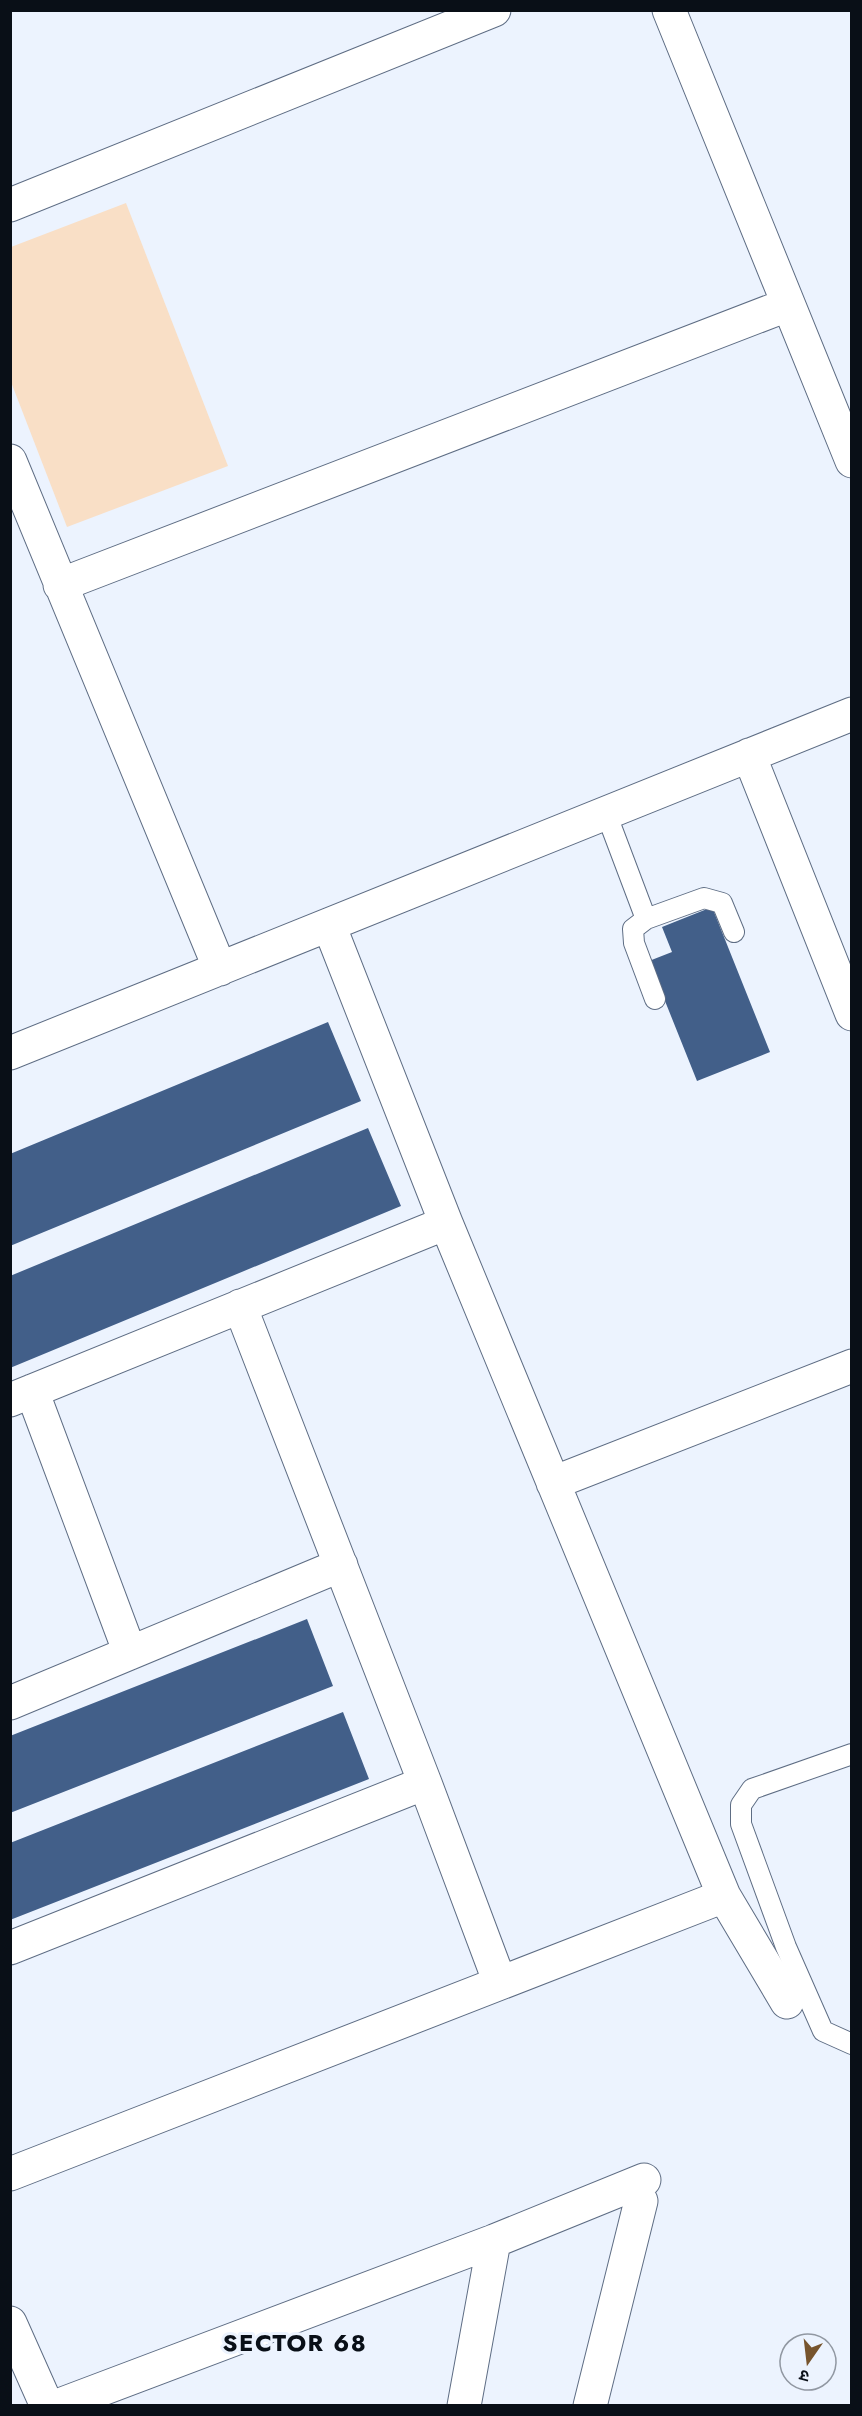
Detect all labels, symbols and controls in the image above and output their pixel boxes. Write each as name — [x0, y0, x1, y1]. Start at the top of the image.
district label: SECTOR 68 — [223, 2325, 367, 2360]
north arrow — [778, 2332, 838, 2392]
text: उ — [797, 2364, 812, 2388]

